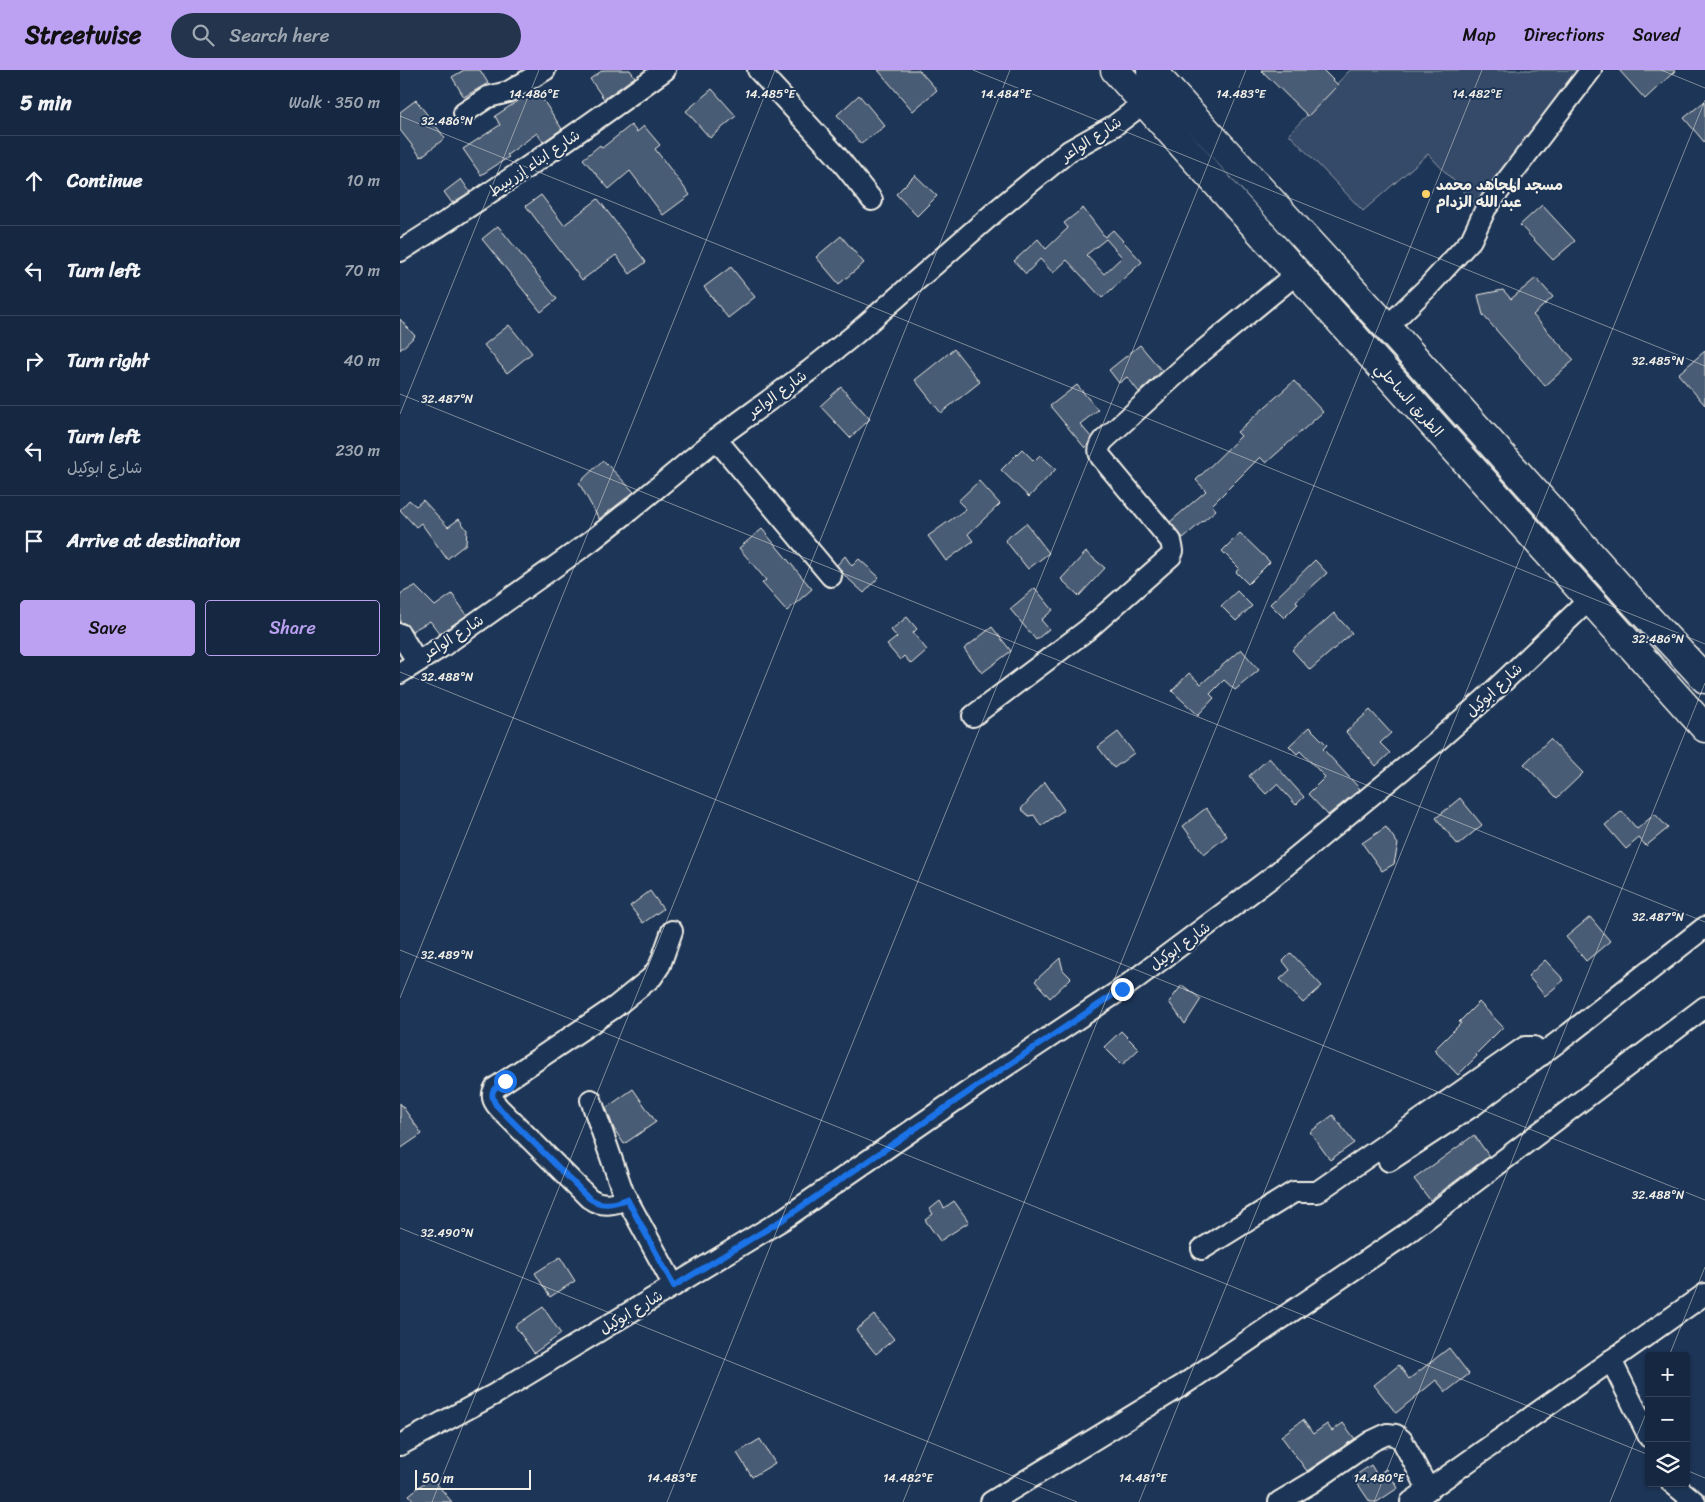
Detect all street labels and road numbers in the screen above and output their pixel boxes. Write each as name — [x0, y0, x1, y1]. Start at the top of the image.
street label: شارع الواعر — [1053, 109, 1127, 170]
street label: شارع ابناء إزريبيط — [482, 122, 586, 204]
street label: الطريق الساحلي — [1368, 357, 1450, 443]
street label: شارع الواعر — [740, 363, 813, 426]
street label: شارع الواعر — [415, 607, 489, 668]
street label: شارع ابوكيل — [1459, 656, 1529, 724]
street label: شارع ابوكيل — [1144, 915, 1216, 977]
street label: شارع ابوكيل — [594, 1283, 668, 1341]

